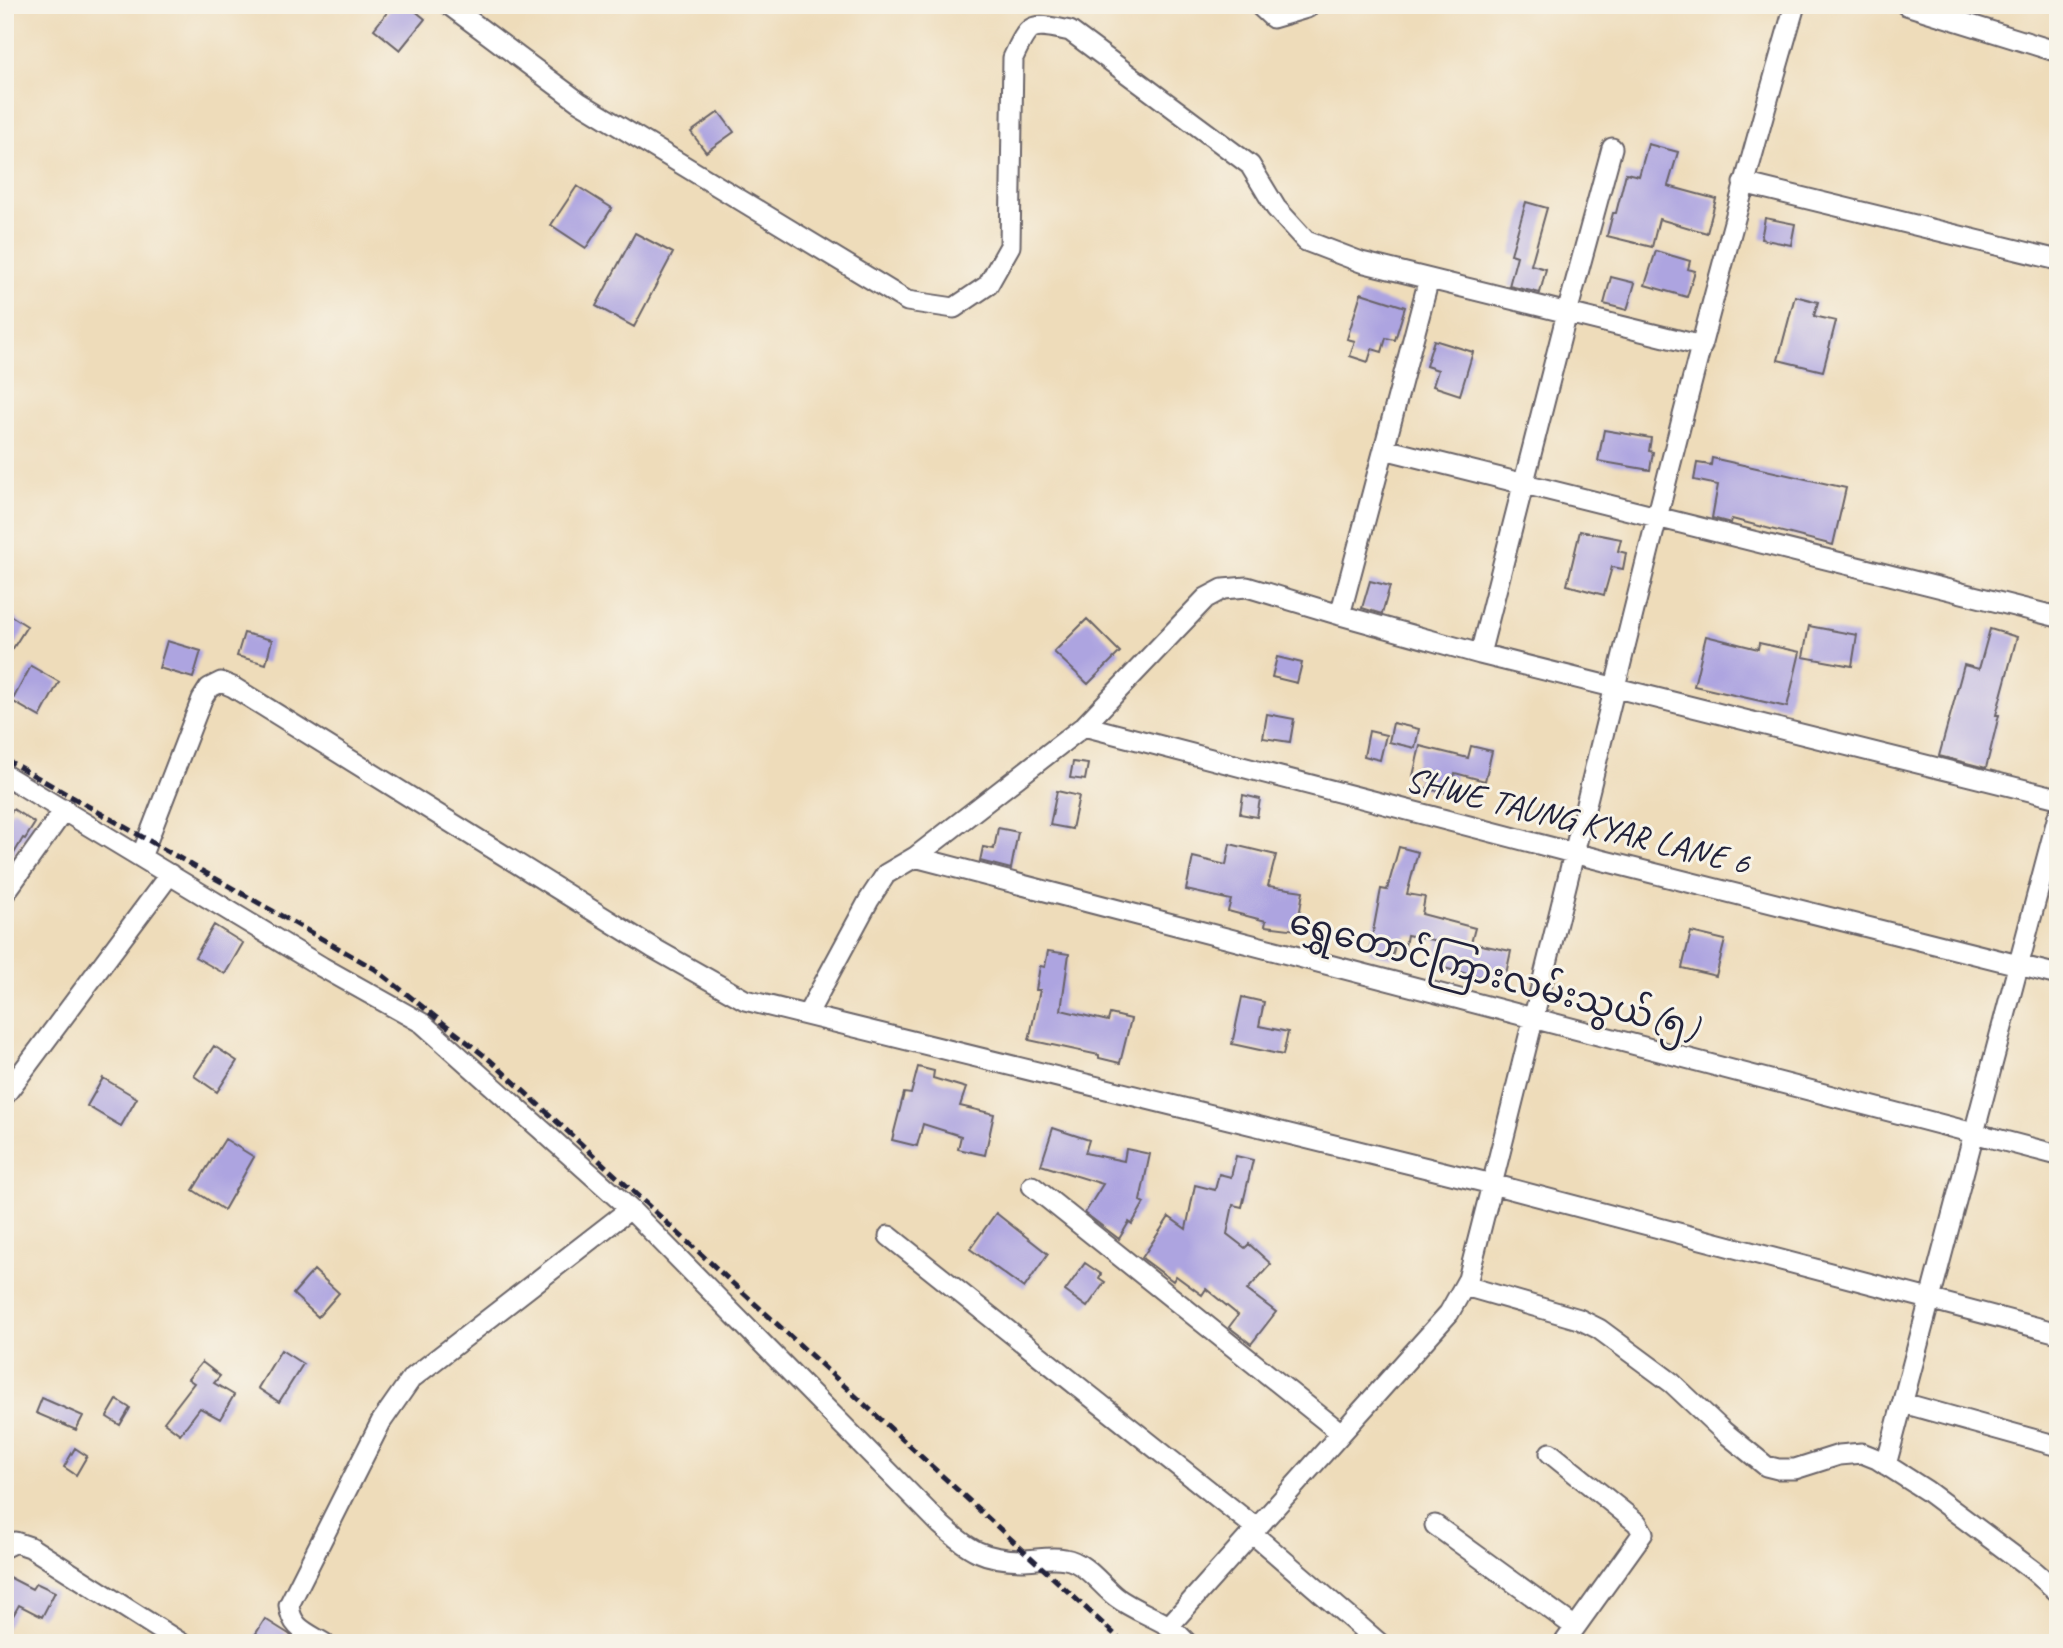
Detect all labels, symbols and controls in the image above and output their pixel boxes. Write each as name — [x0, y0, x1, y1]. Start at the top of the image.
street label: SHWE TAUNG KYAR LANE 6 — [1401, 757, 1756, 886]
street label: ရွှေတောင်ကြားလမ်းသွယ်(၅) — [1283, 897, 1706, 1057]

